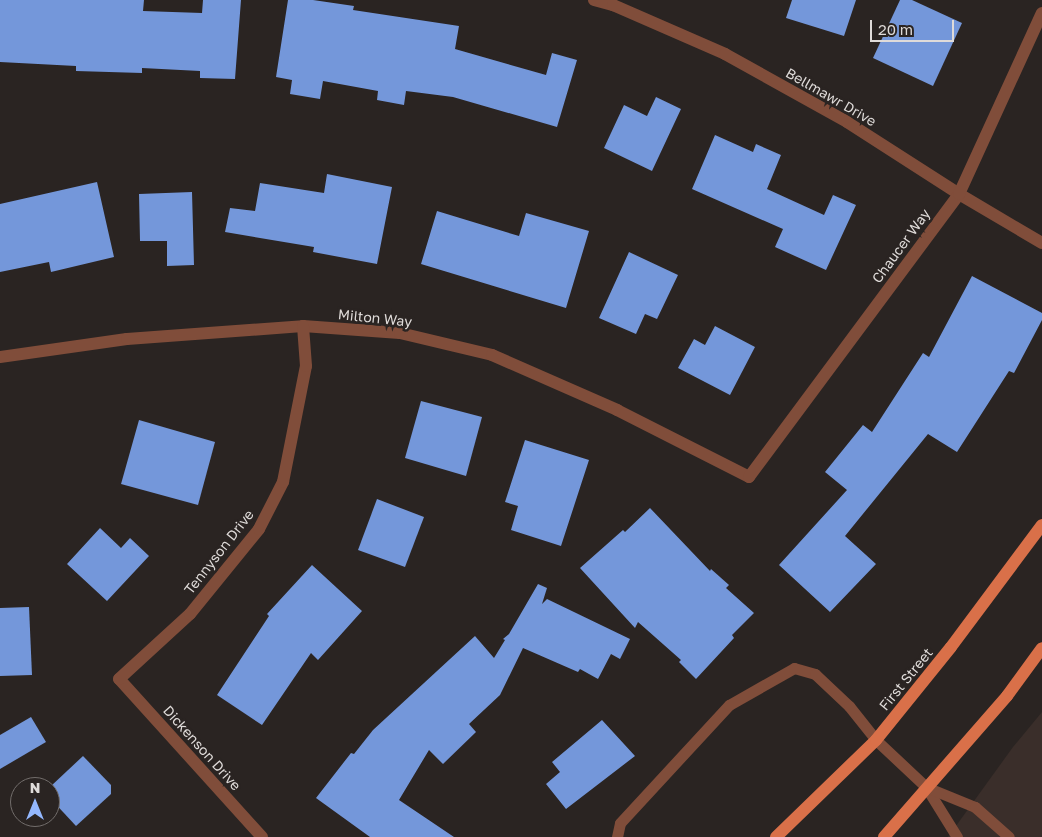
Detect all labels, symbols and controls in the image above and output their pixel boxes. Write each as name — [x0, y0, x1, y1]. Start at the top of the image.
scale bar — [872, 10, 956, 42]
text: 20 m — [878, 20, 913, 38]
street label: Bellmawr Drive — [783, 64, 879, 130]
street label: Chaucer Way — [868, 206, 934, 286]
street label: Milton Way — [337, 306, 413, 330]
street label: Tennyson Drive — [181, 506, 257, 598]
street label: First Street — [876, 644, 936, 714]
street label: Dickenson Drive — [160, 702, 244, 794]
north arrow — [10, 777, 60, 827]
text: N — [30, 779, 40, 796]

